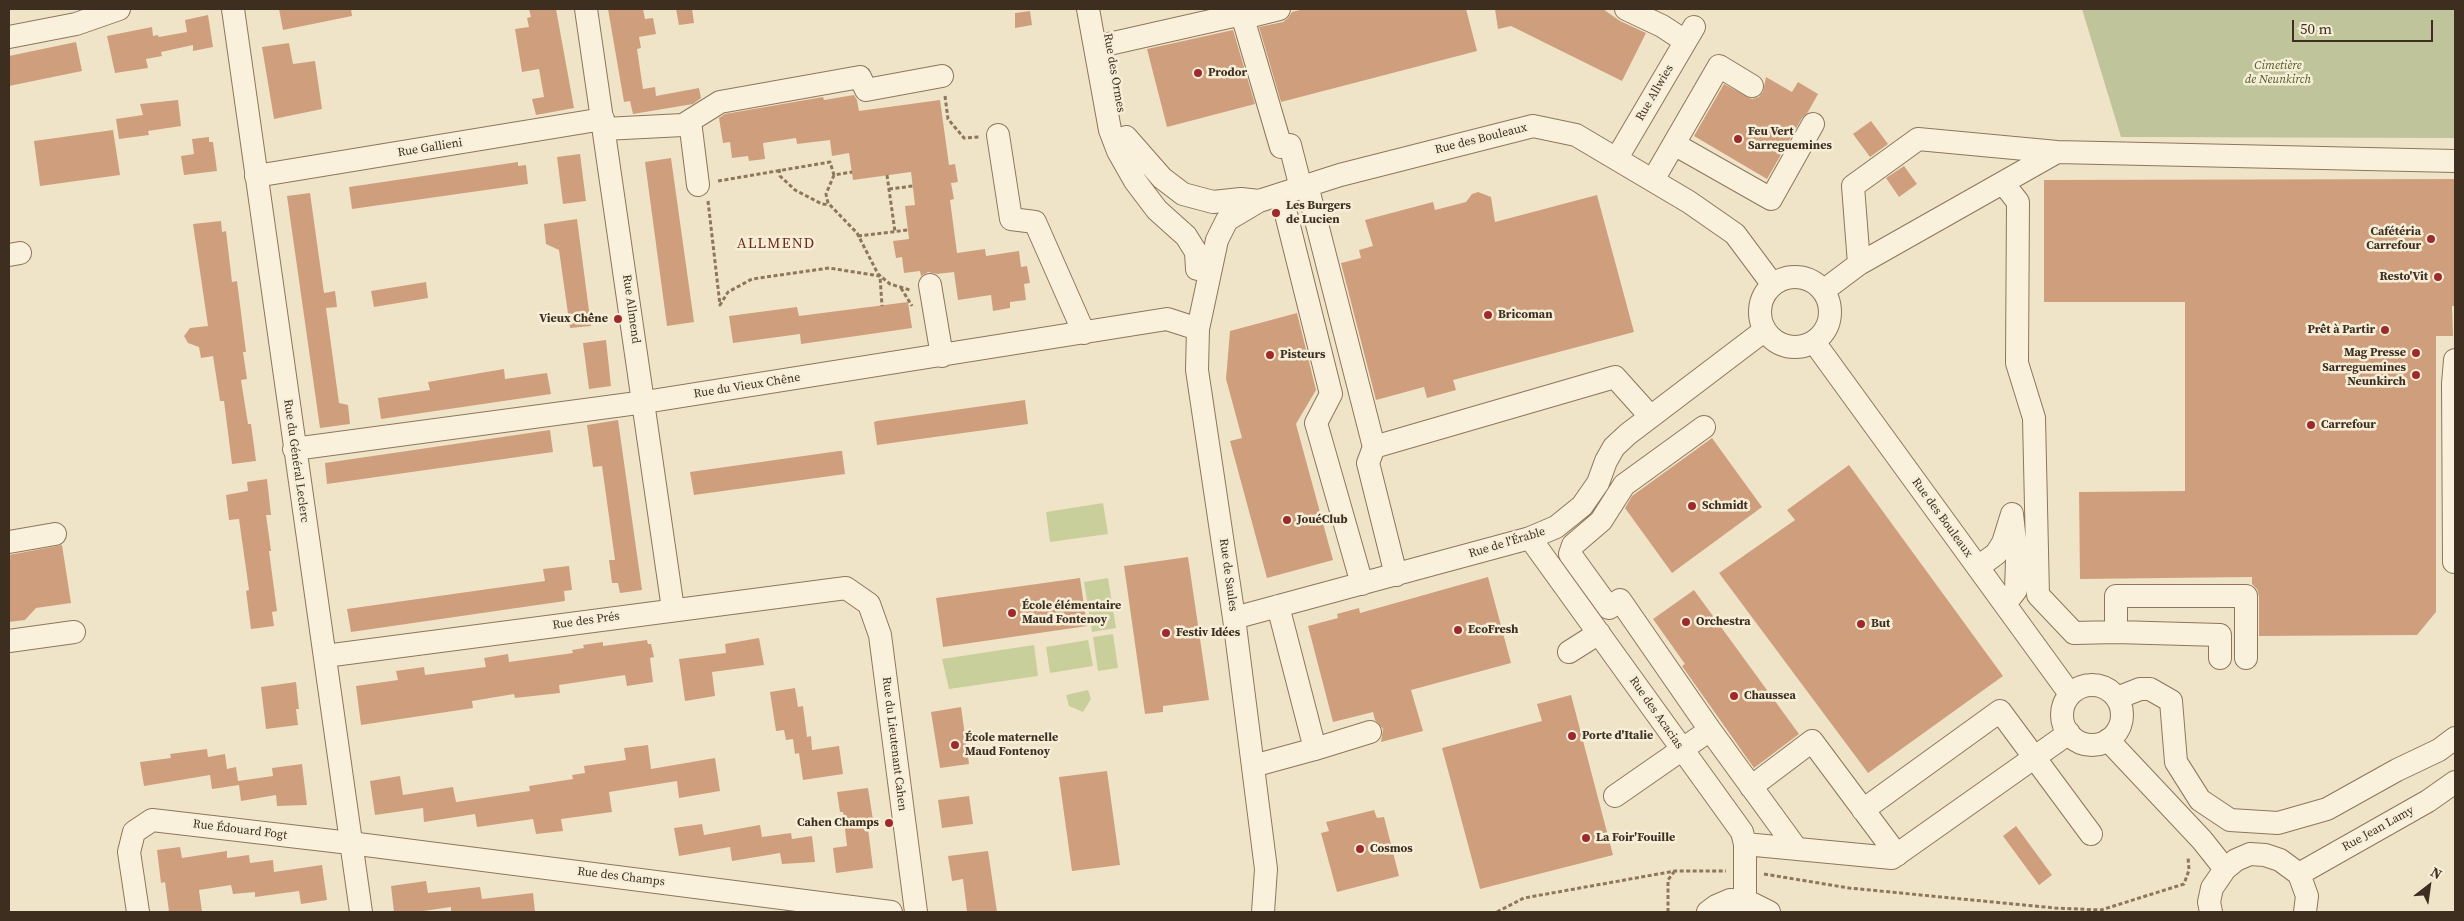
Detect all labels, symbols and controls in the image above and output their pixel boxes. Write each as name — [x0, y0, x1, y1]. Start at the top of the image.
scale bar — [2294, 10, 2435, 42]
text: 50 m — [2300, 18, 2332, 39]
street label: Rue des Ormes — [1100, 32, 1128, 114]
park label: Cimetière de Neunkirch — [2245, 59, 2311, 87]
street label: Rue Allwies — [1633, 62, 1677, 124]
place label: Prodor — [1208, 66, 1247, 80]
marker: Prodor — [1192, 67, 1204, 79]
street label: Rue des Bouleaux — [1433, 121, 1529, 157]
place label: Feu Vert Sarreguemines — [1748, 125, 1832, 153]
marker: Feu Vert Sarreguemines — [1732, 133, 1744, 145]
street label: Rue Gallieni — [397, 136, 463, 160]
place label: Les Burgers de Lucien — [1286, 199, 1351, 227]
marker: Les Burgers de Lucien — [1270, 207, 1282, 219]
place label: Cafétéria Carrefour — [2366, 225, 2421, 253]
marker: Cafétéria Carrefour — [2425, 233, 2437, 245]
district label: ALLMEND — [736, 235, 816, 253]
place label: Resto'Vit — [2380, 270, 2428, 284]
marker: Resto'Vit — [2432, 271, 2444, 283]
street label: Rue Allmend — [619, 274, 643, 344]
place label: Bricoman — [1498, 308, 1553, 322]
marker: Bricoman — [1482, 309, 1494, 321]
place label: Vieux Chêne — [539, 312, 608, 326]
marker: Vieux Chêne — [612, 313, 624, 325]
place label: Prêt à Partir — [2307, 323, 2375, 337]
marker: Prêt à Partir — [2379, 324, 2391, 336]
place label: Mag Presse — [2344, 346, 2406, 360]
marker: Mag Presse — [2410, 347, 2422, 359]
place label: Pisteurs — [1280, 348, 1325, 362]
marker: Pisteurs — [1264, 349, 1276, 361]
place label: Sarreguemines Neunkirch — [2322, 361, 2406, 389]
marker: Sarreguemines Neunkirch — [2410, 369, 2422, 381]
street label: Rue du Vieux Chêne — [693, 370, 801, 402]
street label: Rue du Général Leclerc — [280, 398, 312, 524]
place label: Carrefour — [2321, 418, 2376, 432]
marker: Carrefour — [2305, 419, 2317, 431]
street label: Rue des Bouleaux — [1908, 476, 1976, 560]
place label: Schmidt — [1702, 499, 1748, 513]
marker: Schmidt — [1686, 500, 1698, 512]
place label: JouéClub — [1297, 513, 1348, 527]
marker: JouéClub — [1281, 514, 1293, 526]
street label: Rue de l'Érable — [1467, 524, 1547, 562]
street label: Rue de Saules — [1216, 538, 1240, 612]
place label: École élémentaire Maud Fontenoy — [1022, 599, 1121, 627]
marker: École élémentaire Maud Fontenoy — [1006, 607, 1018, 619]
street label: Rue des Prés — [552, 609, 620, 633]
place label: Orchestra — [1696, 615, 1751, 629]
marker: Orchestra — [1680, 616, 1692, 628]
place label: But — [1871, 617, 1890, 631]
marker: But — [1855, 618, 1867, 630]
place label: EcoFresh — [1468, 623, 1518, 637]
marker: EcoFresh — [1452, 624, 1464, 636]
place label: Festiv Idées — [1176, 626, 1240, 640]
marker: Festiv Idées — [1160, 627, 1172, 639]
street label: Rue des Acacias — [1626, 674, 1686, 752]
street label: Rue du Lieutenant Cahen — [879, 676, 909, 812]
place label: Chaussea — [1744, 689, 1796, 703]
marker: Chaussea — [1728, 690, 1740, 702]
place label: Porte d'Italie — [1582, 729, 1653, 743]
marker: Porte d'Italie — [1566, 730, 1578, 742]
place label: École maternelle Maud Fontenoy — [965, 731, 1058, 759]
marker: École maternelle Maud Fontenoy — [949, 739, 961, 751]
street label: Rue Jean Lamy — [2340, 803, 2416, 855]
place label: Cahen Champs — [797, 816, 879, 830]
street label: Rue Édouard Fogt — [192, 817, 288, 843]
marker: Cahen Champs — [883, 817, 895, 829]
place label: La Foir'Fouille — [1596, 831, 1675, 845]
marker: La Foir'Fouille — [1580, 832, 1592, 844]
place label: Cosmos — [1370, 842, 1413, 856]
marker: Cosmos — [1354, 843, 1366, 855]
north arrow — [2404, 861, 2454, 911]
text: N — [2427, 862, 2446, 884]
street label: Rue des Champs — [576, 864, 666, 890]

